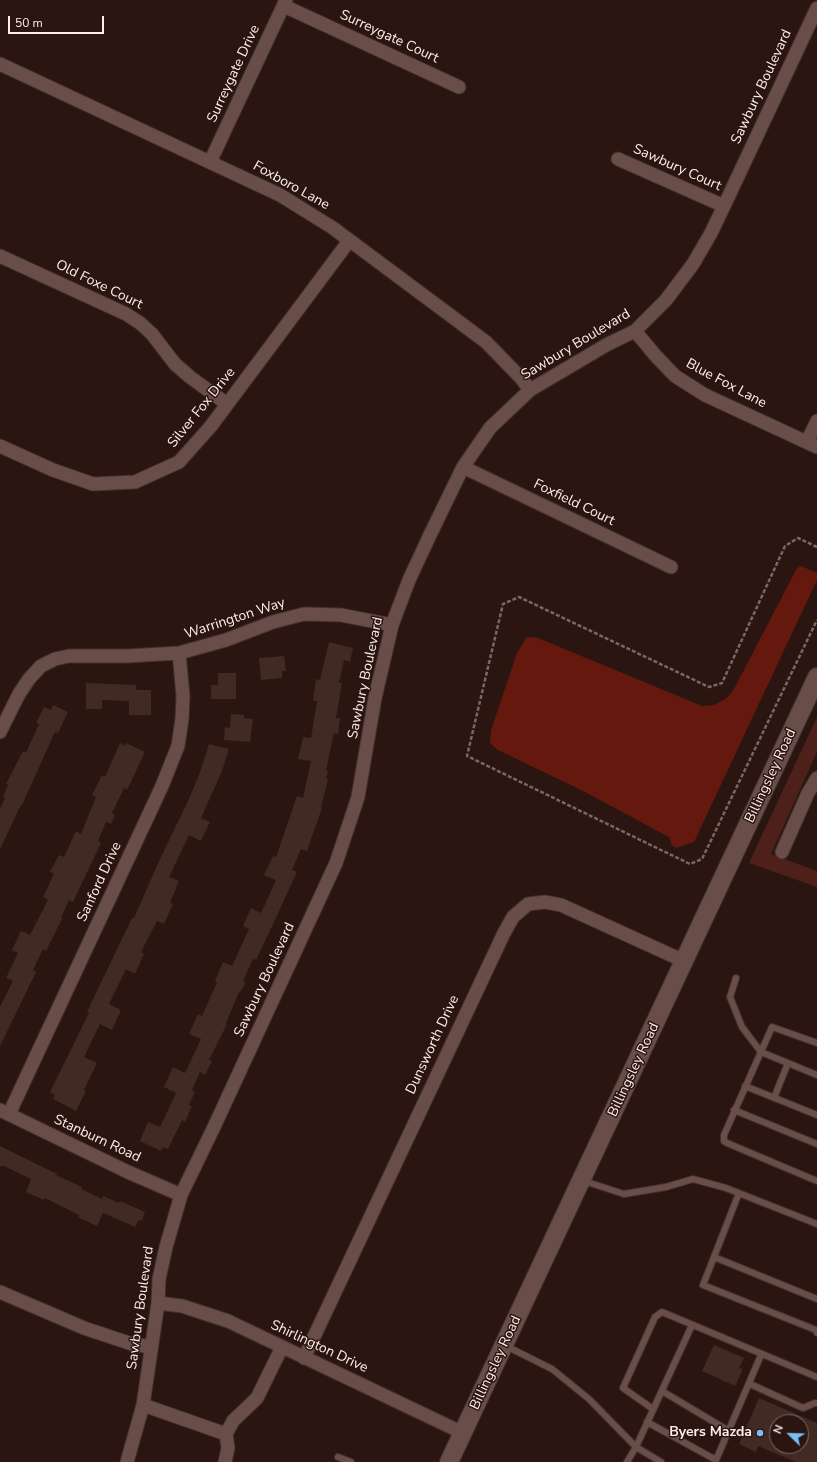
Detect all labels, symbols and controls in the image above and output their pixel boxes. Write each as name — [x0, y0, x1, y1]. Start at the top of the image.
street label: Surreygate Court — [337, 7, 441, 67]
scale bar — [10, 8, 106, 34]
text: 50 m — [15, 15, 43, 31]
street label: Surreygate Drive — [204, 23, 264, 125]
street label: Sawbury Boulevard — [728, 27, 796, 147]
street label: Sawbury Court — [630, 141, 724, 195]
street label: Foxboro Lane — [250, 158, 332, 214]
street label: Old Foxe Court — [53, 257, 145, 313]
street label: Sawbury Boulevard — [518, 306, 634, 384]
street label: Blue Fox Lane — [683, 356, 769, 412]
street label: Silver Fox Drive — [165, 365, 239, 451]
street label: Foxfield Court — [531, 476, 617, 530]
street label: Warrington Way — [183, 595, 287, 643]
street label: Sawbury Boulevard — [345, 616, 387, 740]
street label: Billingsley Road — [742, 726, 800, 826]
street label: Sanford Drive — [74, 839, 126, 925]
street label: Sawbury Boulevard — [231, 920, 299, 1040]
street label: Dunsworth Drive — [403, 993, 463, 1097]
street label: Billingsley Road — [605, 1020, 663, 1120]
street label: Stanburn Road — [51, 1112, 143, 1166]
street label: Sawbury Boulevard — [124, 1245, 158, 1371]
street label: Billingsley Road — [467, 1313, 525, 1413]
street label: Shirlington Drive — [268, 1317, 370, 1377]
north arrow — [769, 1414, 809, 1454]
text: N — [770, 1423, 787, 1436]
place label: Byers Mazda — [669, 1425, 752, 1441]
marker: Byers Mazda — [755, 1428, 765, 1438]

